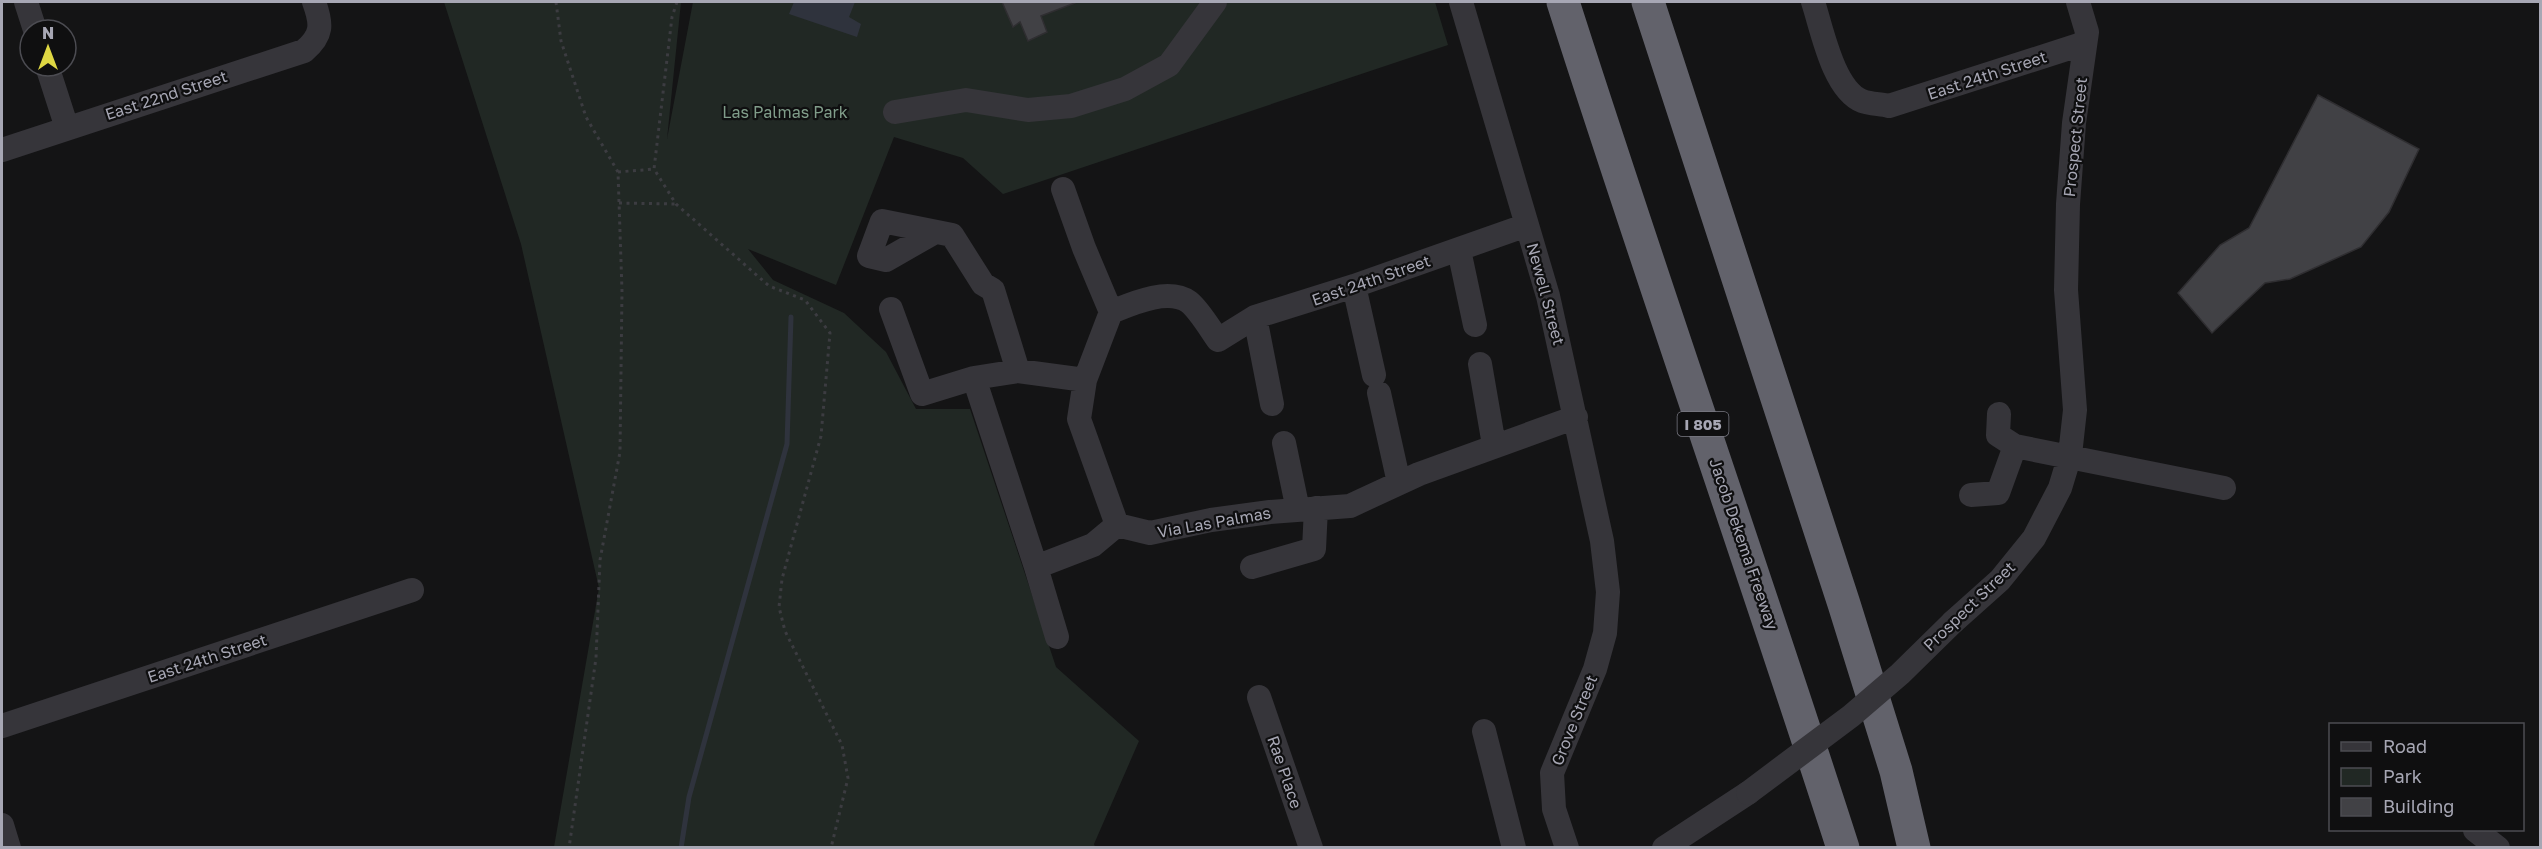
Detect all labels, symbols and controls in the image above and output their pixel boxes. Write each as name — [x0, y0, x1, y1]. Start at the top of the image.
north arrow — [18, 18, 78, 78]
text: N — [42, 23, 54, 43]
street label: East 24th Street — [1925, 46, 2049, 104]
street label: East 22nd Street — [102, 66, 230, 124]
street label: Prospect Street — [2059, 76, 2091, 198]
park label: Las Palmas Park — [722, 102, 848, 122]
street label: Newell Street — [1523, 241, 1569, 347]
street label: East 24th Street — [1309, 250, 1433, 310]
road number: I 805 — [1678, 412, 1728, 436]
street label: Jacob Dekema Freeway — [1705, 456, 1783, 632]
street label: Via Las Palmas — [1156, 502, 1272, 542]
street label: Prospect Street — [1919, 557, 2019, 655]
street label: East 24th Street — [145, 629, 269, 687]
street label: Grove Street — [1547, 672, 1601, 768]
legend — [2329, 723, 2524, 831]
street label: Rae Place — [1263, 733, 1307, 811]
text: Road — [2383, 735, 2427, 757]
text: Park — [2383, 765, 2422, 787]
text: Building — [2383, 795, 2454, 817]

